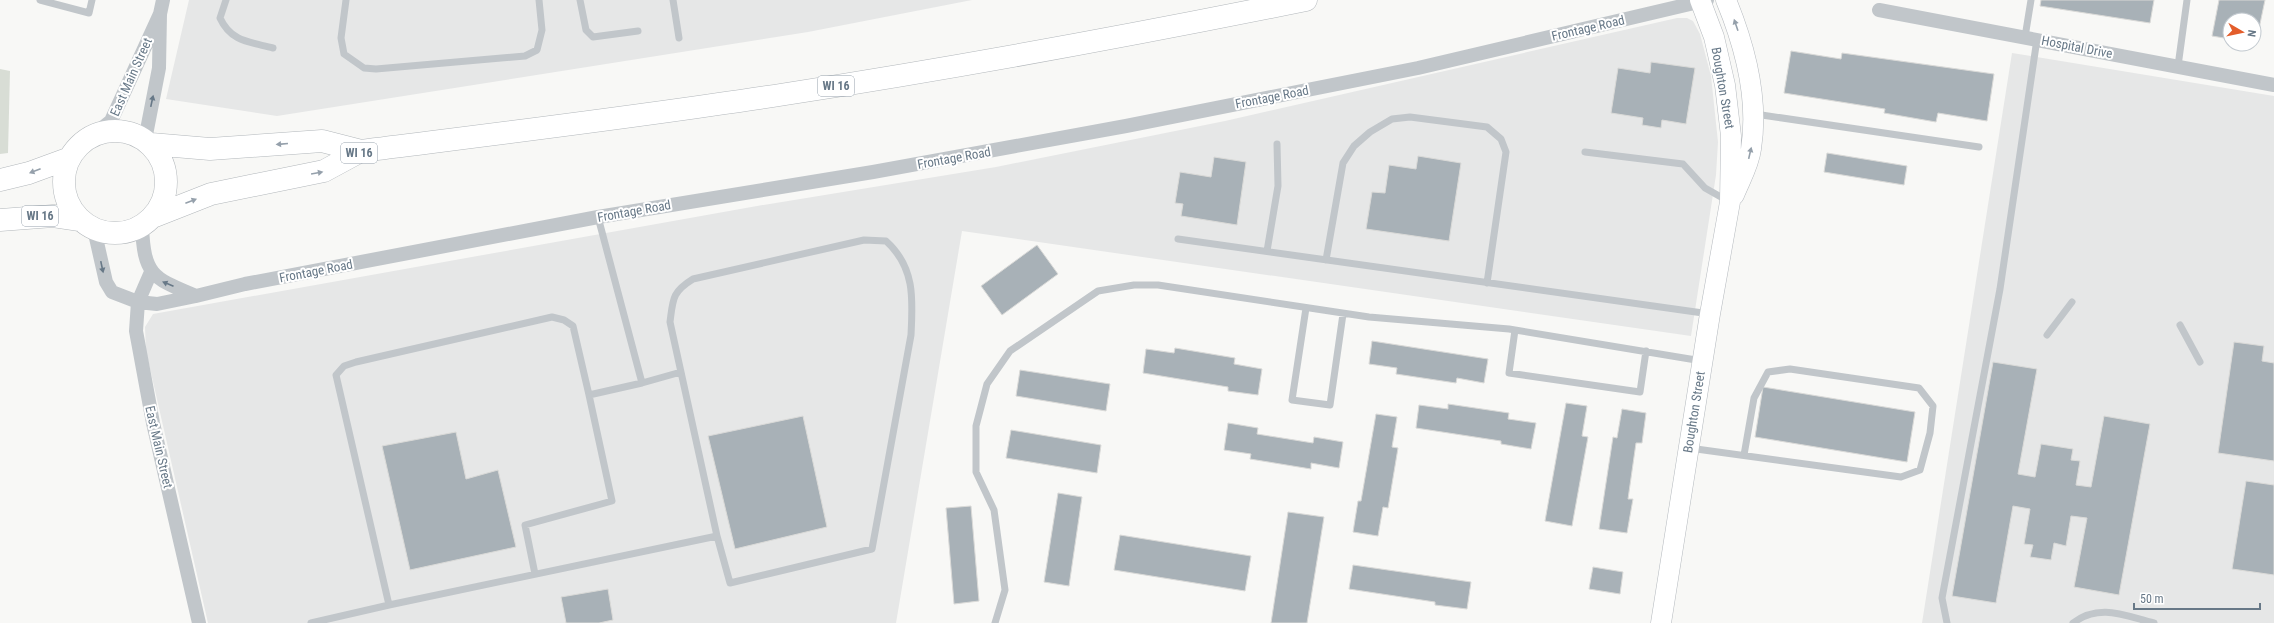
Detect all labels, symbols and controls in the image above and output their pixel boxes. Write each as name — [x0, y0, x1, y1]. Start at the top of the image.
street label: Frontage Road — [1550, 12, 1626, 44]
north arrow — [2222, 12, 2262, 52]
one-way arrow — [1733, 19, 1739, 31]
text: N — [2244, 29, 2258, 38]
street label: Hospital Drive — [2040, 33, 2114, 61]
street label: East Main Street — [107, 35, 155, 119]
street label: Boughton Street — [1708, 46, 1738, 130]
road number: WI 16 — [818, 76, 854, 96]
street label: Frontage Road — [1234, 83, 1310, 111]
one-way arrow — [149, 95, 155, 107]
one-way arrow — [276, 141, 288, 147]
road number: WI 16 — [341, 143, 377, 163]
street label: Frontage Road — [916, 144, 992, 172]
one-way arrow — [1747, 147, 1753, 159]
one-way arrow — [29, 168, 41, 174]
one-way arrow — [311, 169, 323, 175]
street label: Frontage Road — [596, 197, 672, 225]
one-way arrow — [185, 198, 197, 204]
road number: WI 16 — [22, 206, 58, 226]
street label: Frontage Road — [278, 257, 354, 285]
one-way arrow — [100, 261, 106, 273]
one-way arrow — [162, 281, 174, 287]
street label: Boughton Street — [1680, 370, 1708, 454]
street label: East Main Street — [142, 404, 176, 490]
scale bar — [2134, 585, 2260, 611]
text: 50 m — [2140, 592, 2164, 606]

